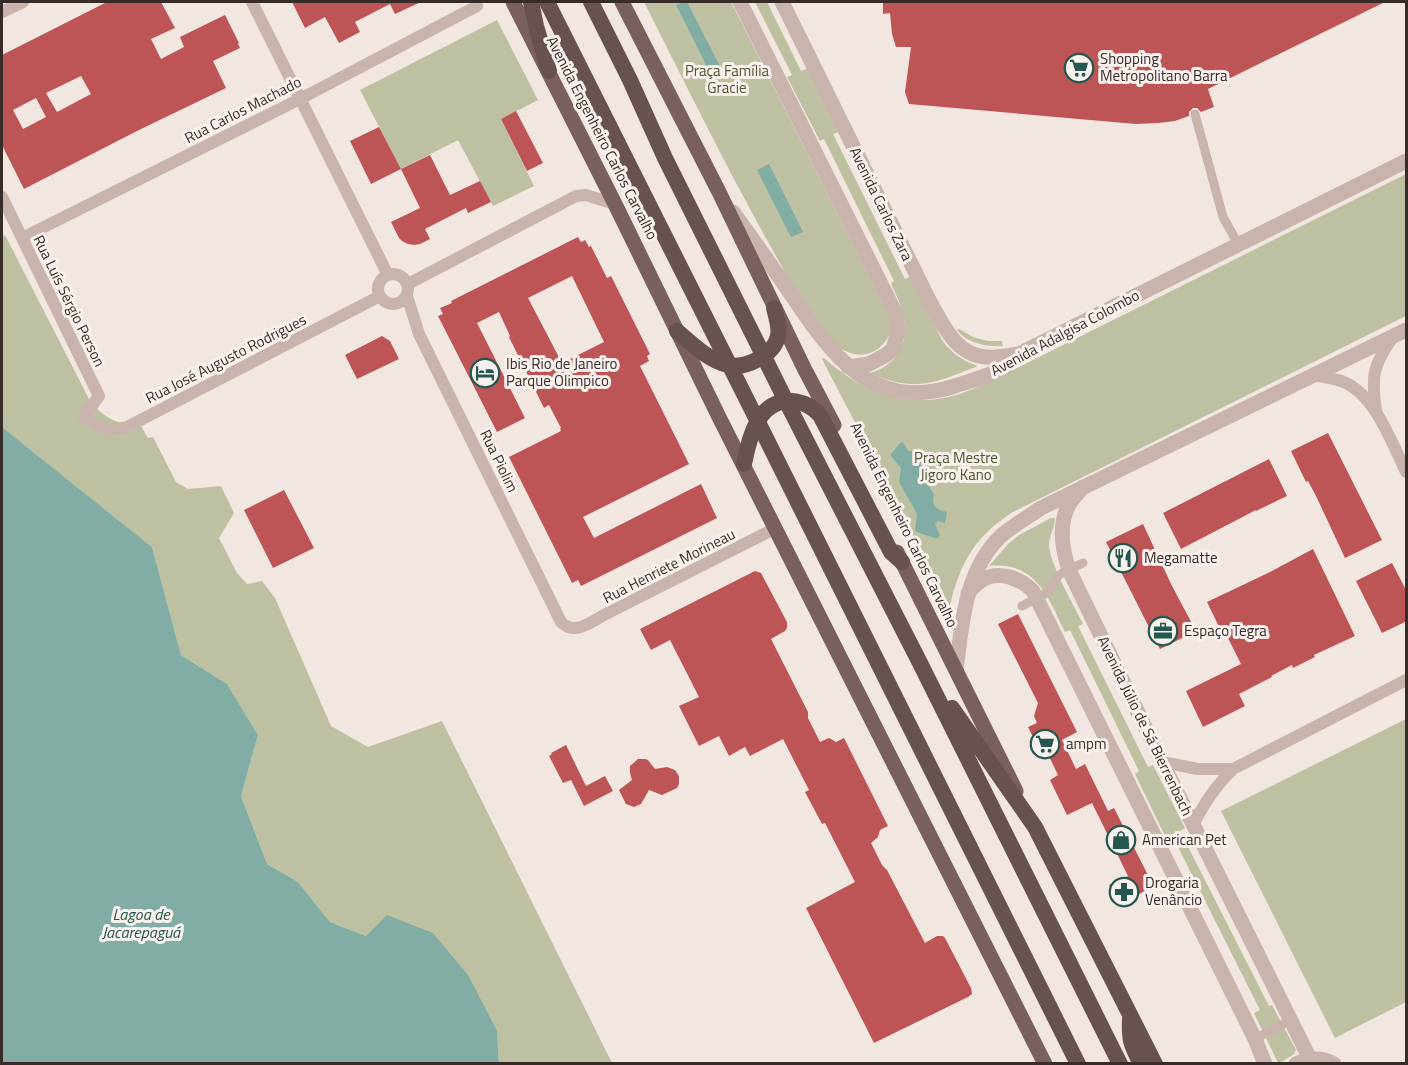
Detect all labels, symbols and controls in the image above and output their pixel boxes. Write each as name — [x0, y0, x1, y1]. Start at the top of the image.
street label: Avenida Engenheiro Carlos Carvalho — [541, 32, 664, 244]
place label: Shopping Metropolitano Barra — [1100, 47, 1228, 87]
supermarket icon: Shopping Metropolitano Barra — [1063, 52, 1095, 84]
park label: Praça Família Gracie — [685, 59, 770, 99]
street label: Rua Carlos Machado — [180, 70, 305, 149]
street label: Avenida Carlos Zara — [844, 143, 919, 265]
street label: Rua Luís Sérgio Person — [28, 231, 111, 371]
street label: Avenida Adalgisa Colombo — [986, 283, 1143, 382]
street label: Rua José Augusto Rodrigues — [141, 308, 310, 409]
place label: Ibis Rio de Janeiro Parque Olimpico — [506, 352, 618, 392]
hotel icon: Ibis Rio de Janeiro Parque Olimpico — [469, 357, 501, 389]
street label: Avenida Engenheiro Carlos Carvalho — [845, 418, 964, 631]
street label: Rua Piolim — [474, 425, 525, 496]
park label: Praça Mestre Jigoro Kano — [914, 446, 998, 486]
street label: Rua Henriete Morineau — [599, 522, 739, 609]
restaurant icon: Megamatte — [1107, 542, 1139, 574]
place label: Megamatte — [1144, 546, 1218, 569]
office icon: Espaço Tegra — [1147, 615, 1179, 647]
place label: Espaço Tegra — [1184, 619, 1267, 642]
street label: Avenida Júlio de Sá Bierrenbach — [1092, 632, 1199, 820]
supermarket icon: ampm — [1029, 728, 1061, 760]
place label: ampm — [1066, 732, 1107, 755]
shop icon: American Pet — [1105, 824, 1137, 856]
place label: American Pet — [1142, 828, 1227, 851]
place label: Drogaria Venâncio — [1145, 871, 1202, 911]
pharmacy icon: Drogaria Venâncio — [1108, 876, 1140, 908]
water label: Lagoa de Jacarepaguá — [102, 902, 182, 944]

